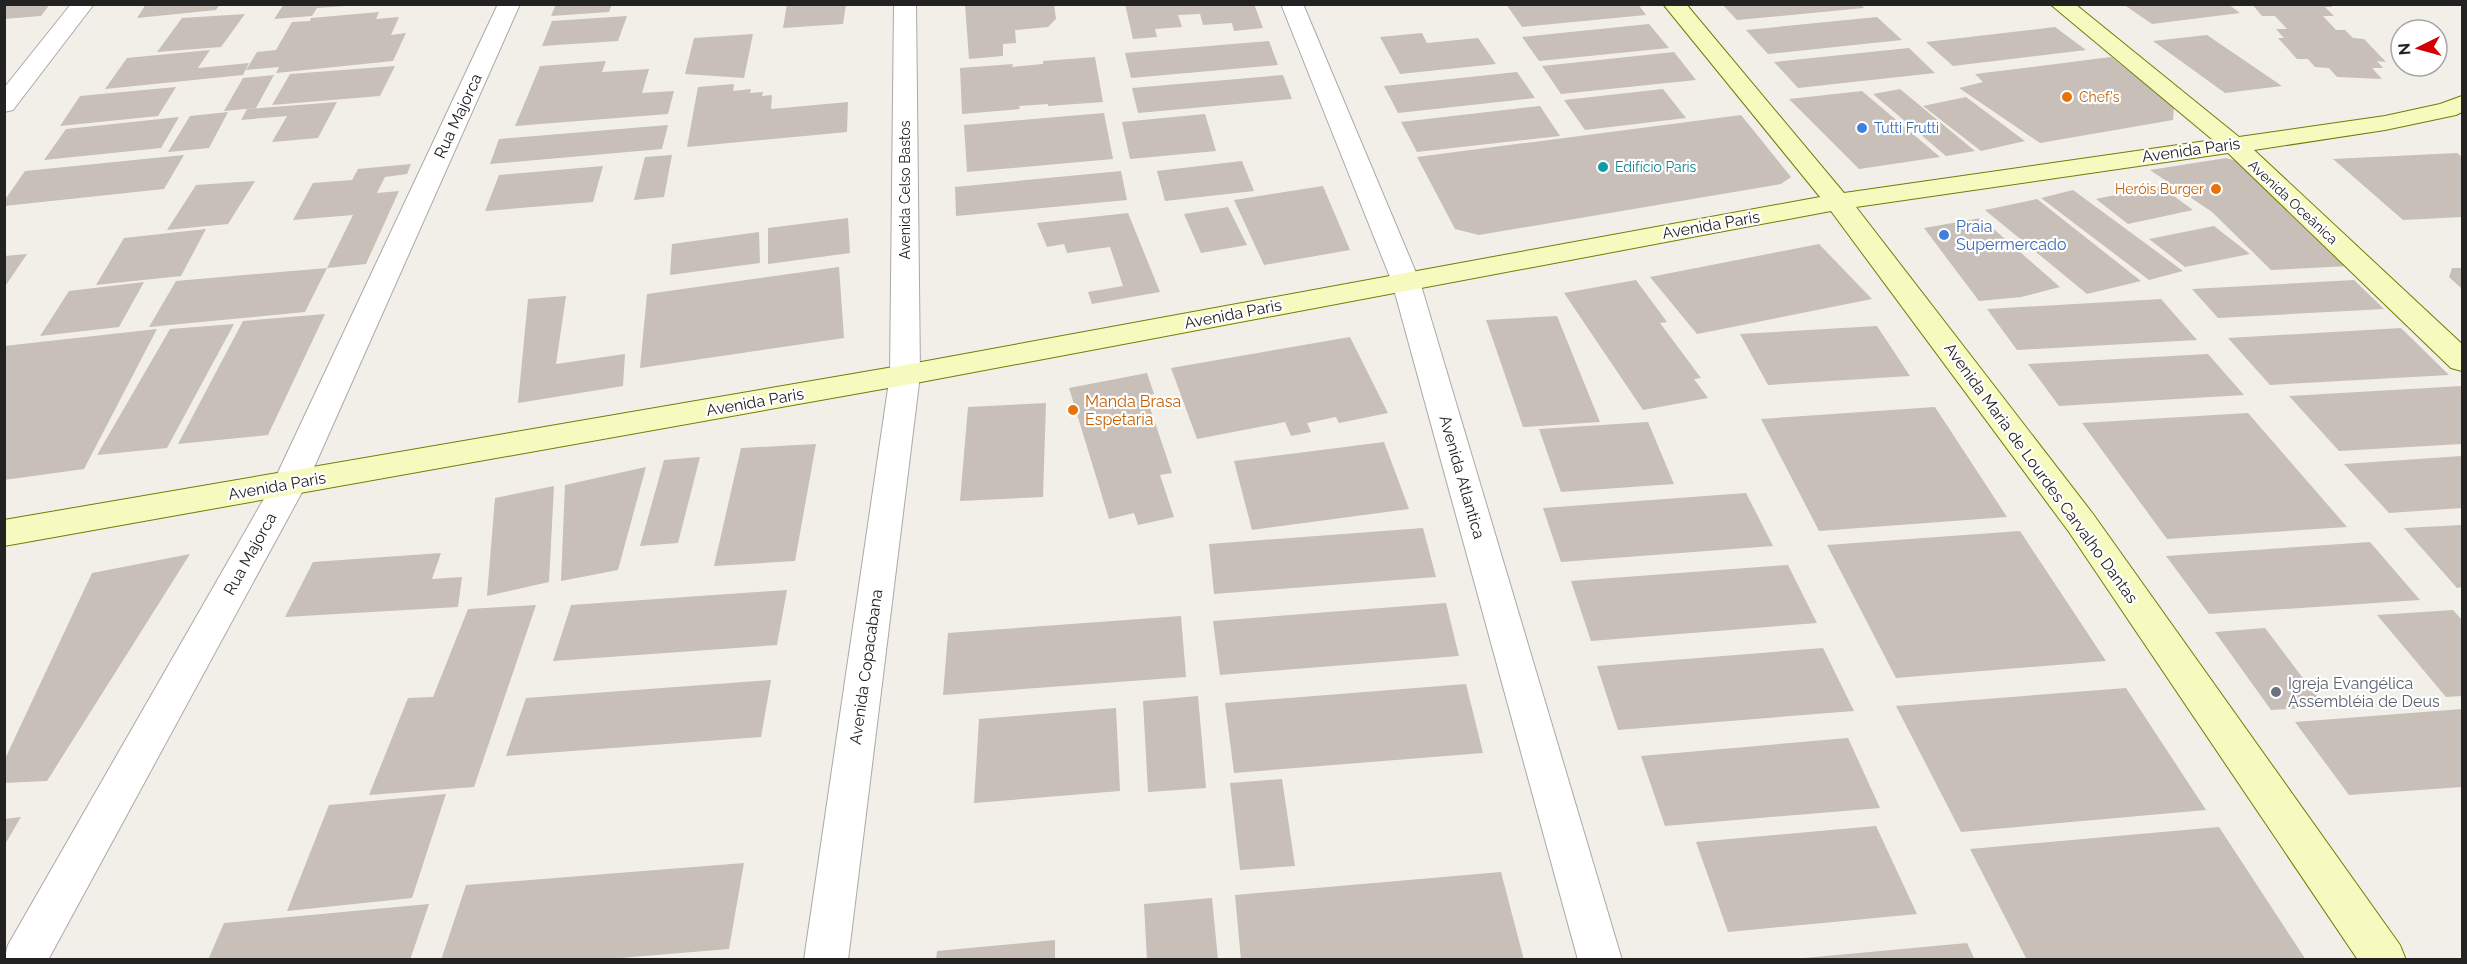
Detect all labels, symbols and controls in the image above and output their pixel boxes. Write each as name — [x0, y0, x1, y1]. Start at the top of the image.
north arrow — [2389, 18, 2449, 78]
text: N — [2395, 42, 2415, 56]
street label: Rua Majorca — [430, 71, 486, 161]
place label: Chef's — [2079, 89, 2120, 105]
marker: Chef's — [2060, 90, 2074, 104]
street label: Avenida Celso Bastos — [897, 120, 913, 260]
place label: Tutti Frutti — [1874, 120, 1939, 136]
marker: Tutti Frutti — [1855, 121, 1869, 135]
street label: Avenida Paris — [2141, 134, 2242, 166]
street label: Avenida Oceânica — [2245, 157, 2341, 247]
place label: Edifício Paris — [1615, 159, 1697, 175]
marker: Edifício Paris — [1596, 160, 1610, 174]
place label: Heróis Burger — [2115, 181, 2204, 197]
marker: Heróis Burger — [2209, 182, 2223, 196]
street label: Avenida Paris — [1661, 207, 1762, 243]
place label: Praia Supermercado — [1956, 217, 2067, 254]
marker: Praia Supermercado — [1937, 228, 1951, 242]
street label: Avenida Paris — [1183, 295, 1284, 333]
street label: Avenida Maria de Lourdes Carvalho Dantas — [1940, 339, 2142, 607]
street label: Avenida Paris — [705, 384, 806, 420]
place label: Manda Brasa Espetaria — [1085, 392, 1181, 429]
marker: Manda Brasa Espetaria — [1066, 403, 1080, 417]
street label: Avenida Atlantica — [1435, 413, 1489, 541]
street label: Avenida Paris — [227, 468, 328, 504]
street label: Rua Majorca — [220, 509, 280, 599]
street label: Avenida Copacabana — [846, 588, 886, 746]
place label: Igreja Evangélica Assembléia de Deus — [2288, 674, 2440, 711]
marker: Igreja Evangélica Assembléia de Deus — [2269, 685, 2283, 699]

